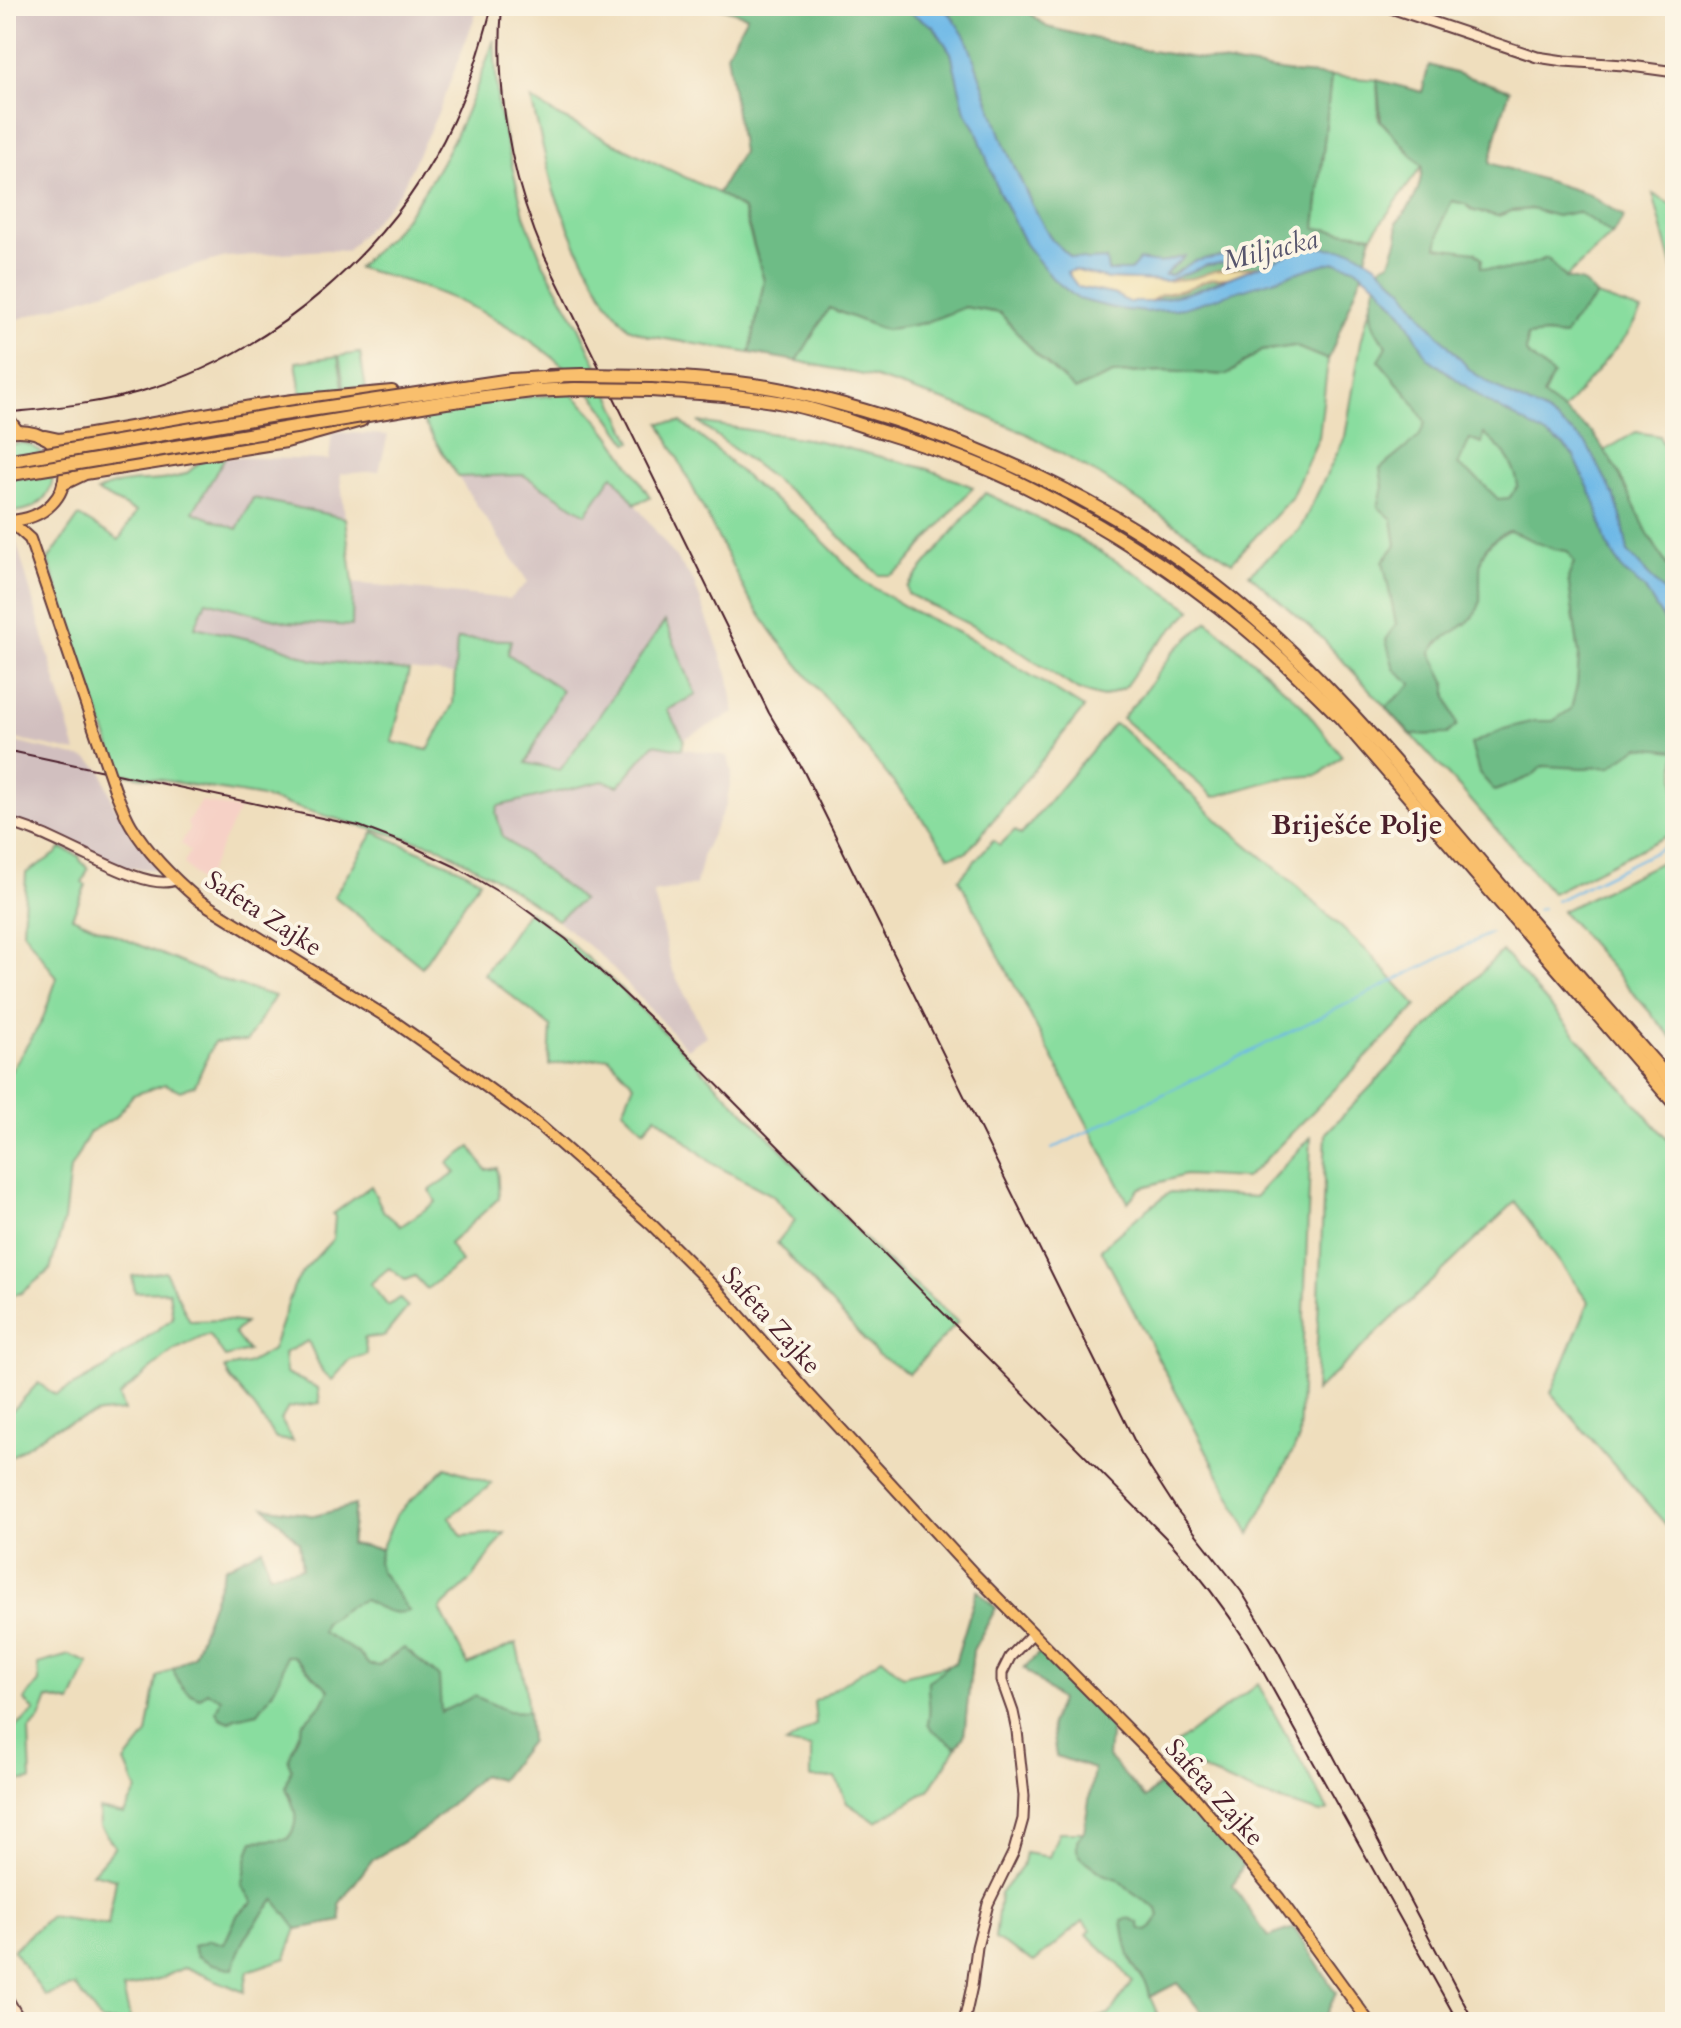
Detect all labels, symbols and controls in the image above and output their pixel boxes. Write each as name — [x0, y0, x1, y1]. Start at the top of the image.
water label: Miljacka — [1219, 220, 1322, 280]
district label: Briješće Polje — [1271, 806, 1443, 844]
street label: Safeta Zajke — [198, 862, 329, 964]
street label: Safeta Zajke — [714, 1259, 829, 1382]
street label: Safeta Zajke — [1157, 1731, 1272, 1854]

